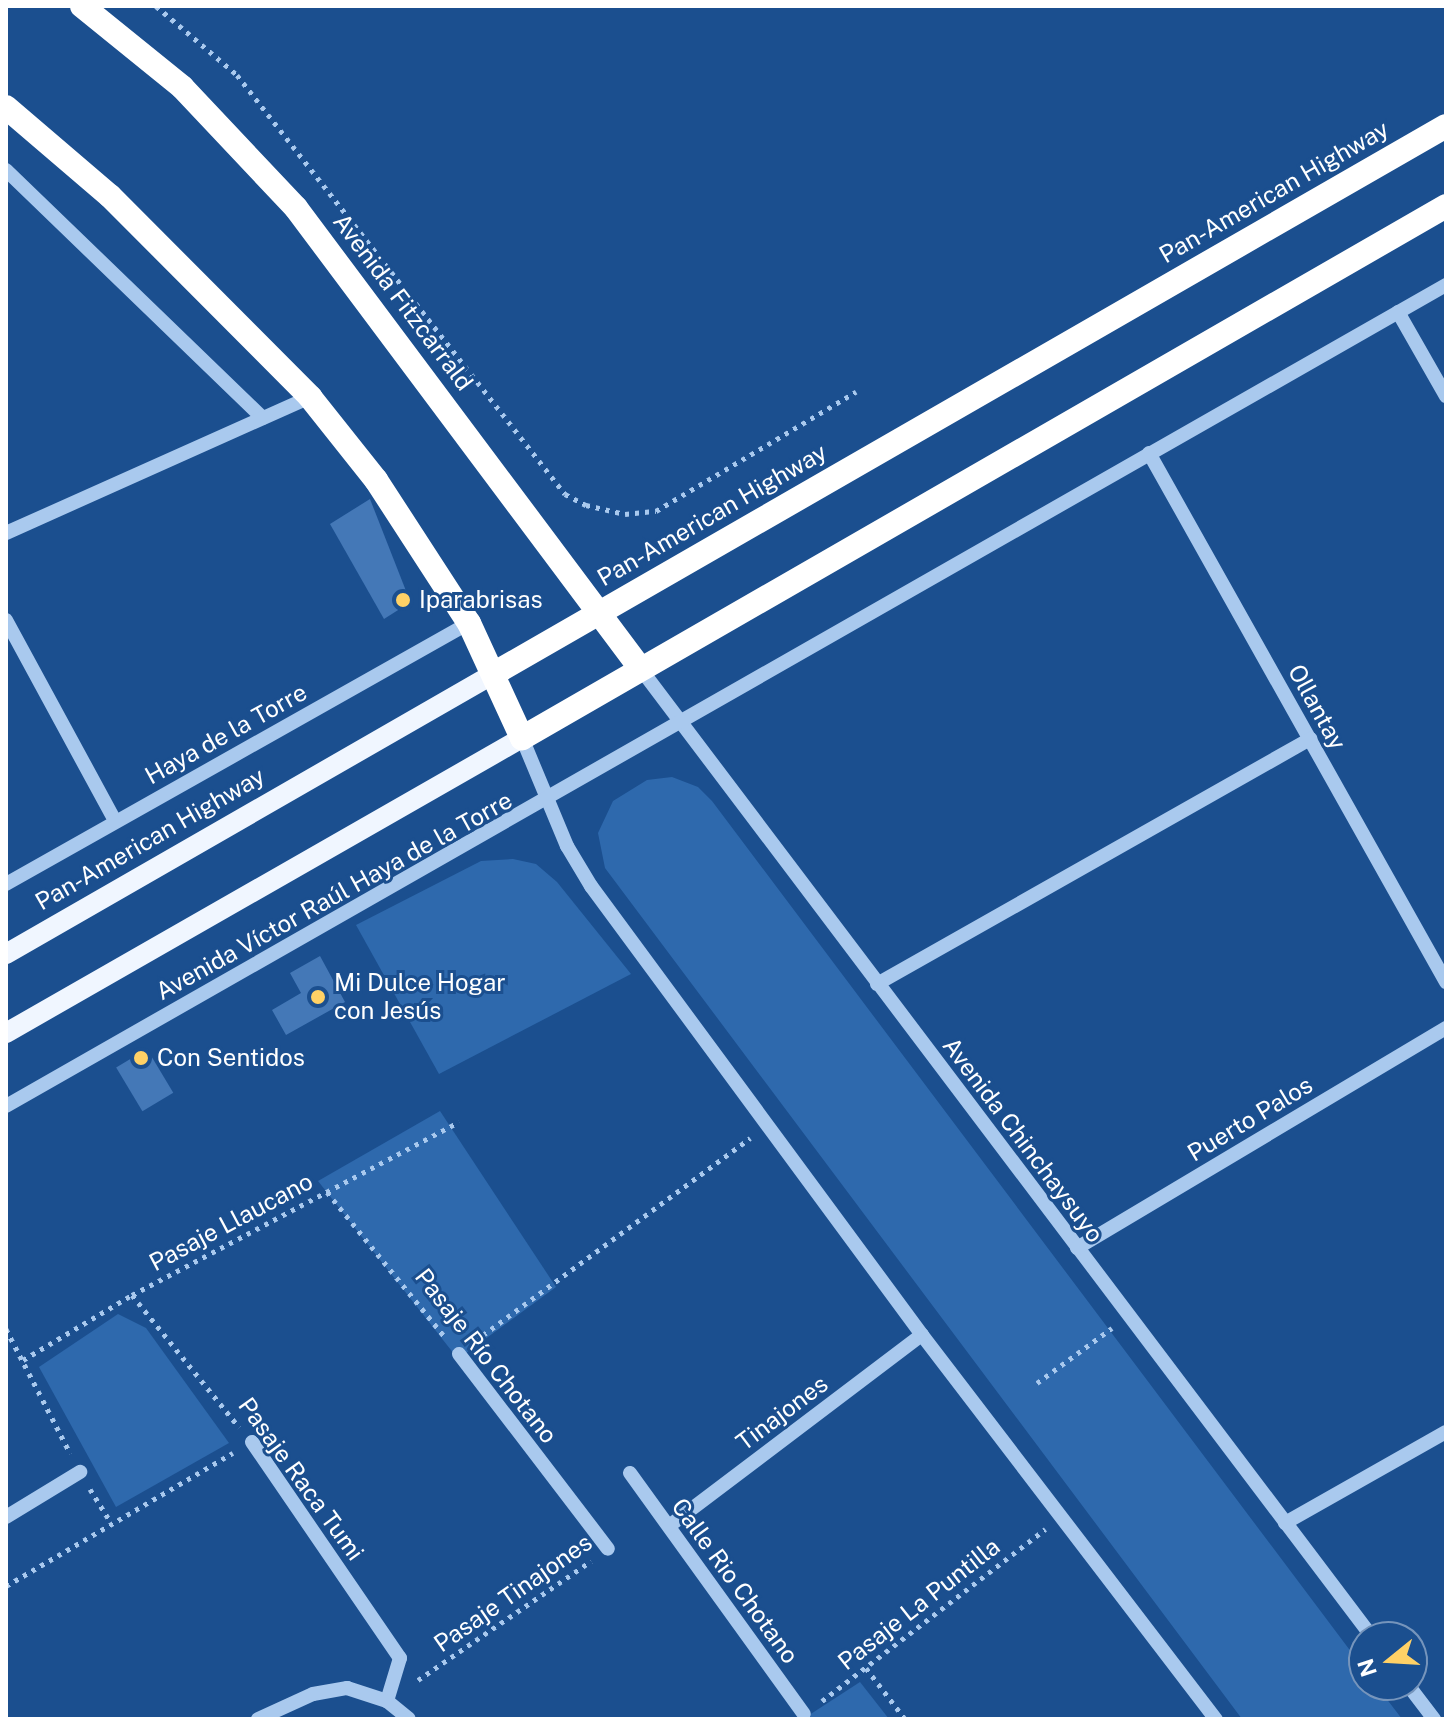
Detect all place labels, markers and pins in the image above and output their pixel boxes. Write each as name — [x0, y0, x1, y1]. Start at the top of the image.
place label: Iparabrisas — [419, 586, 543, 614]
marker: Iparabrisas — [394, 591, 412, 609]
place label: Mi Dulce Hogar con Jesús — [334, 969, 506, 1025]
marker: Mi Dulce Hogar con Jesús — [309, 988, 327, 1006]
place label: Con Sentidos — [157, 1044, 305, 1072]
marker: Con Sentidos — [132, 1049, 150, 1067]

